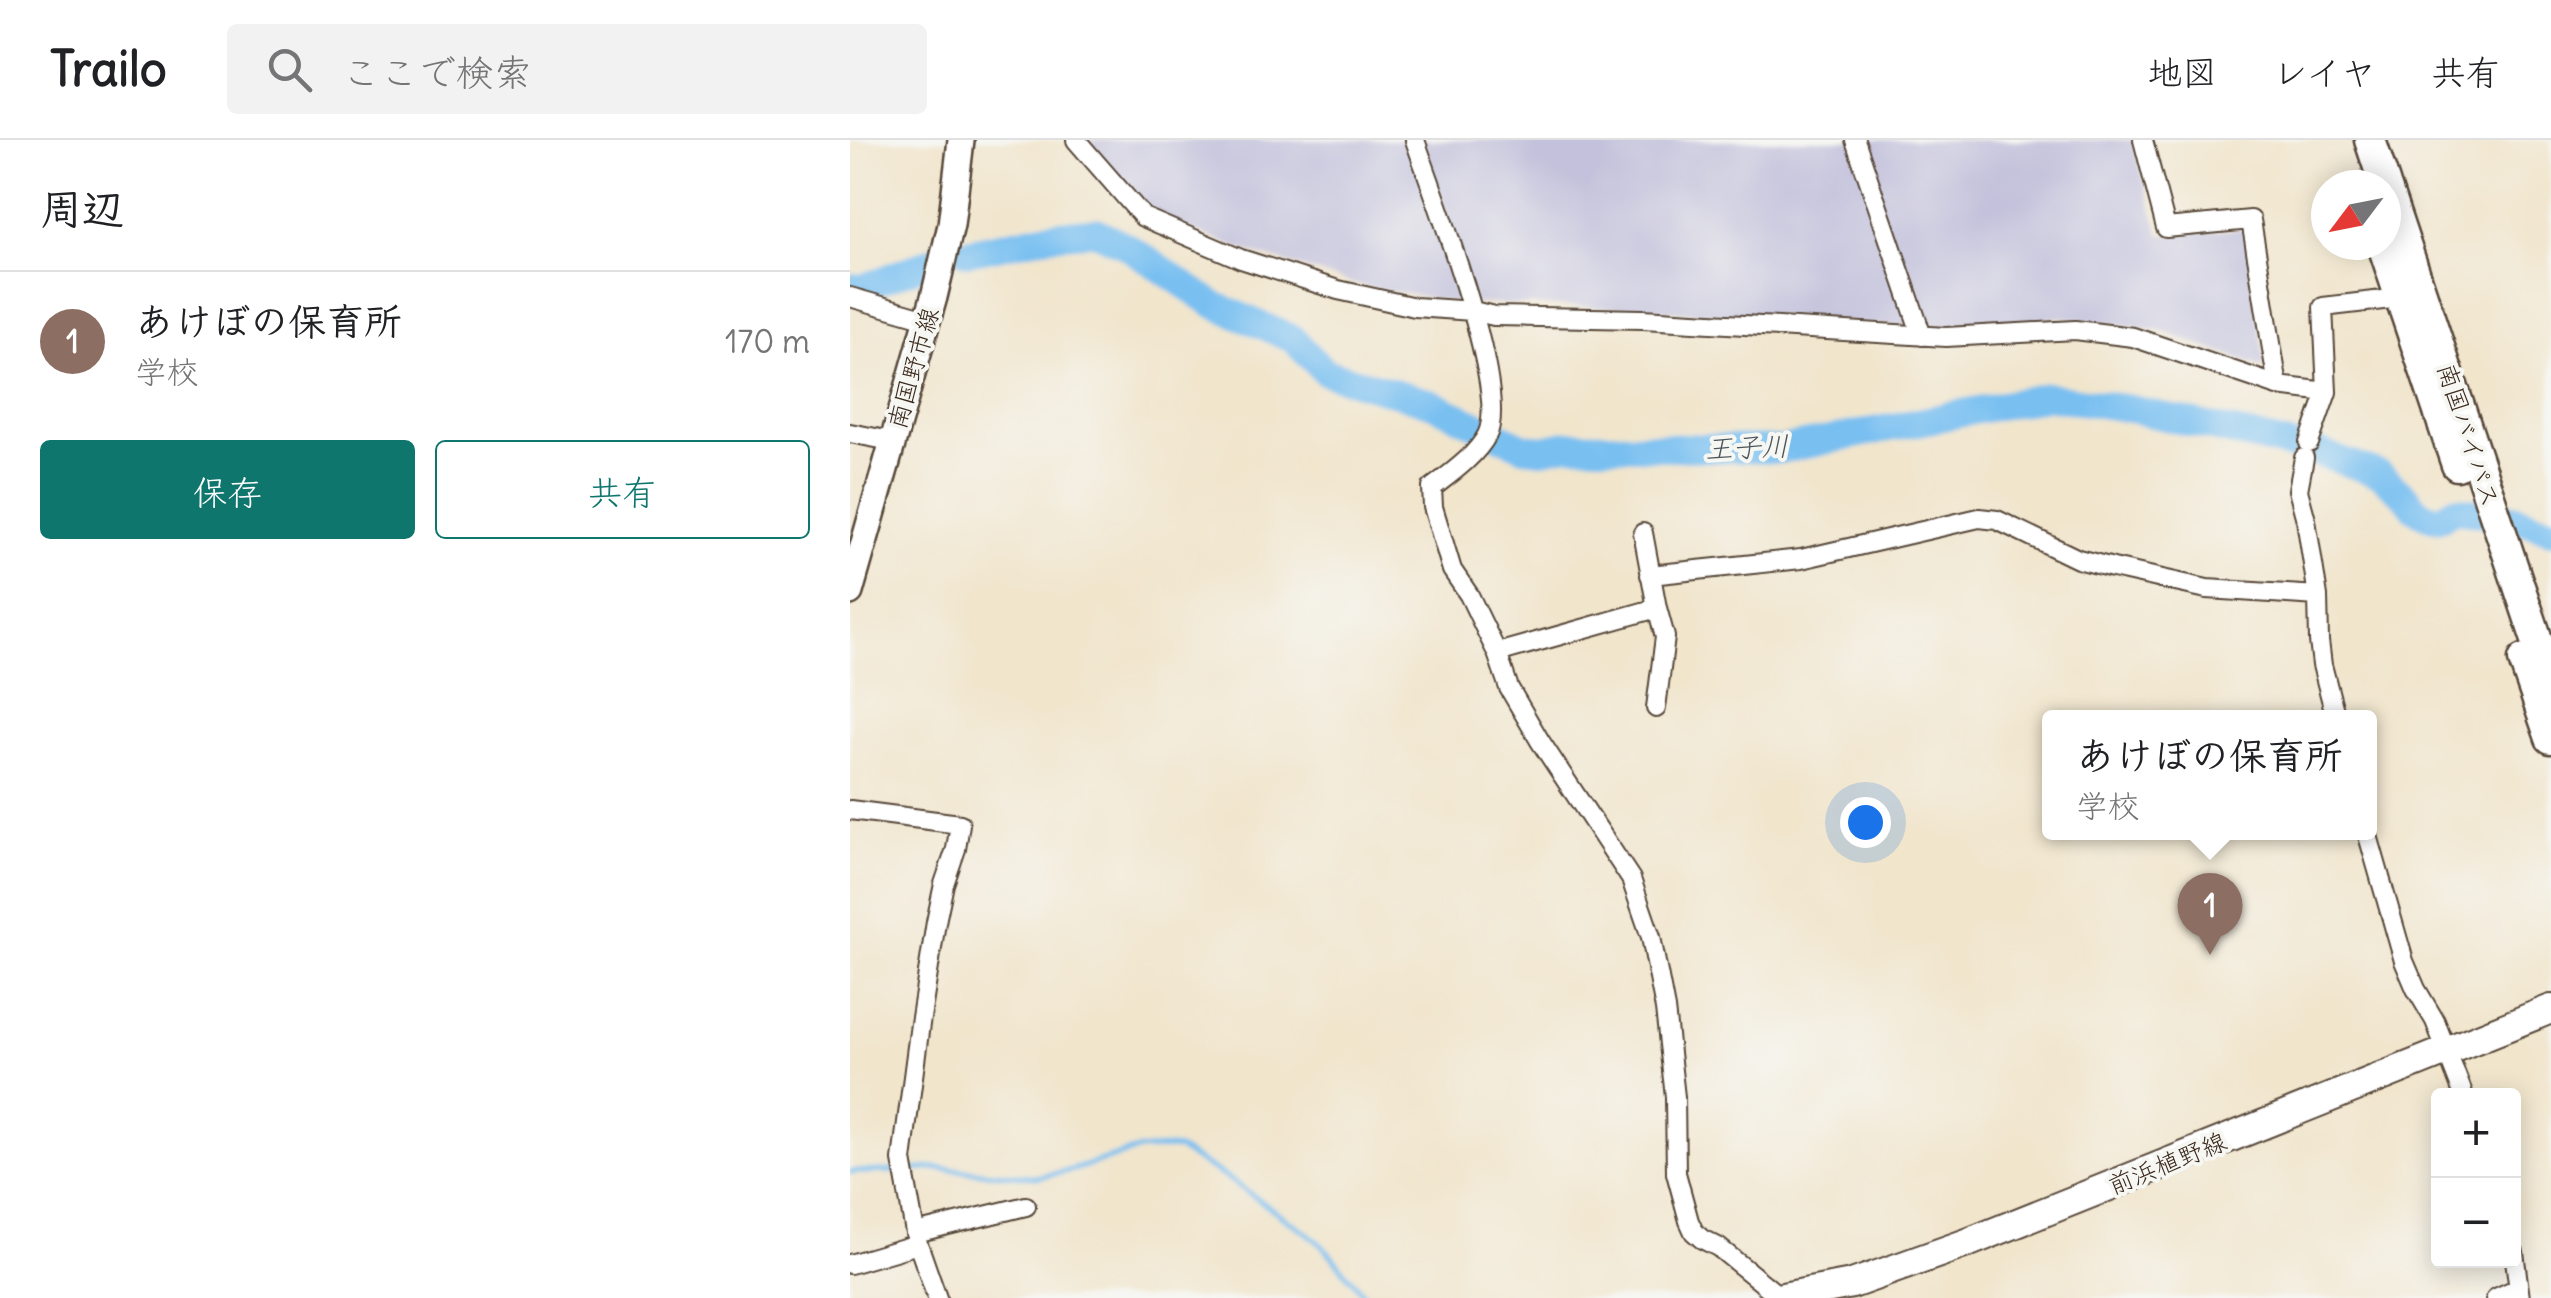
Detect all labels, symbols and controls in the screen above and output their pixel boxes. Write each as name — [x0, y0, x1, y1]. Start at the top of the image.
search box — [227, 24, 927, 114]
text: Trailo — [50, 39, 167, 99]
icon: search — [262, 42, 317, 97]
text: ここで検索 — [342, 49, 532, 96]
text: 地図 — [2147, 50, 2217, 94]
text: レイヤ — [2272, 50, 2376, 94]
text: 共有 — [2431, 50, 2501, 94]
north arrow — [2311, 170, 2401, 260]
text: 周辺 — [40, 183, 124, 235]
text: あけぼの保育所 — [135, 298, 402, 345]
street label: 南国野市線 — [880, 304, 946, 432]
text: 1 — [66, 321, 79, 362]
text: 170 m — [725, 321, 810, 362]
text: 学校 — [135, 351, 199, 392]
street label: 南国バイパス — [2431, 359, 2507, 511]
water label: 王子川 — [1704, 428, 1790, 466]
button: 保存 — [40, 440, 415, 539]
button: 共有 — [435, 440, 810, 539]
popup — [2042, 710, 2377, 840]
text: あけぼの保育所 — [2076, 732, 2343, 779]
text: 学校 — [2076, 785, 2140, 826]
your location — [1840, 797, 1891, 848]
pin: 1 — [2178, 872, 2242, 955]
map controls — [2431, 1088, 2521, 1268]
button: + — [2431, 1088, 2521, 1178]
street label: 前浜植野線 — [2103, 1125, 2231, 1201]
button: − — [2431, 1178, 2521, 1268]

